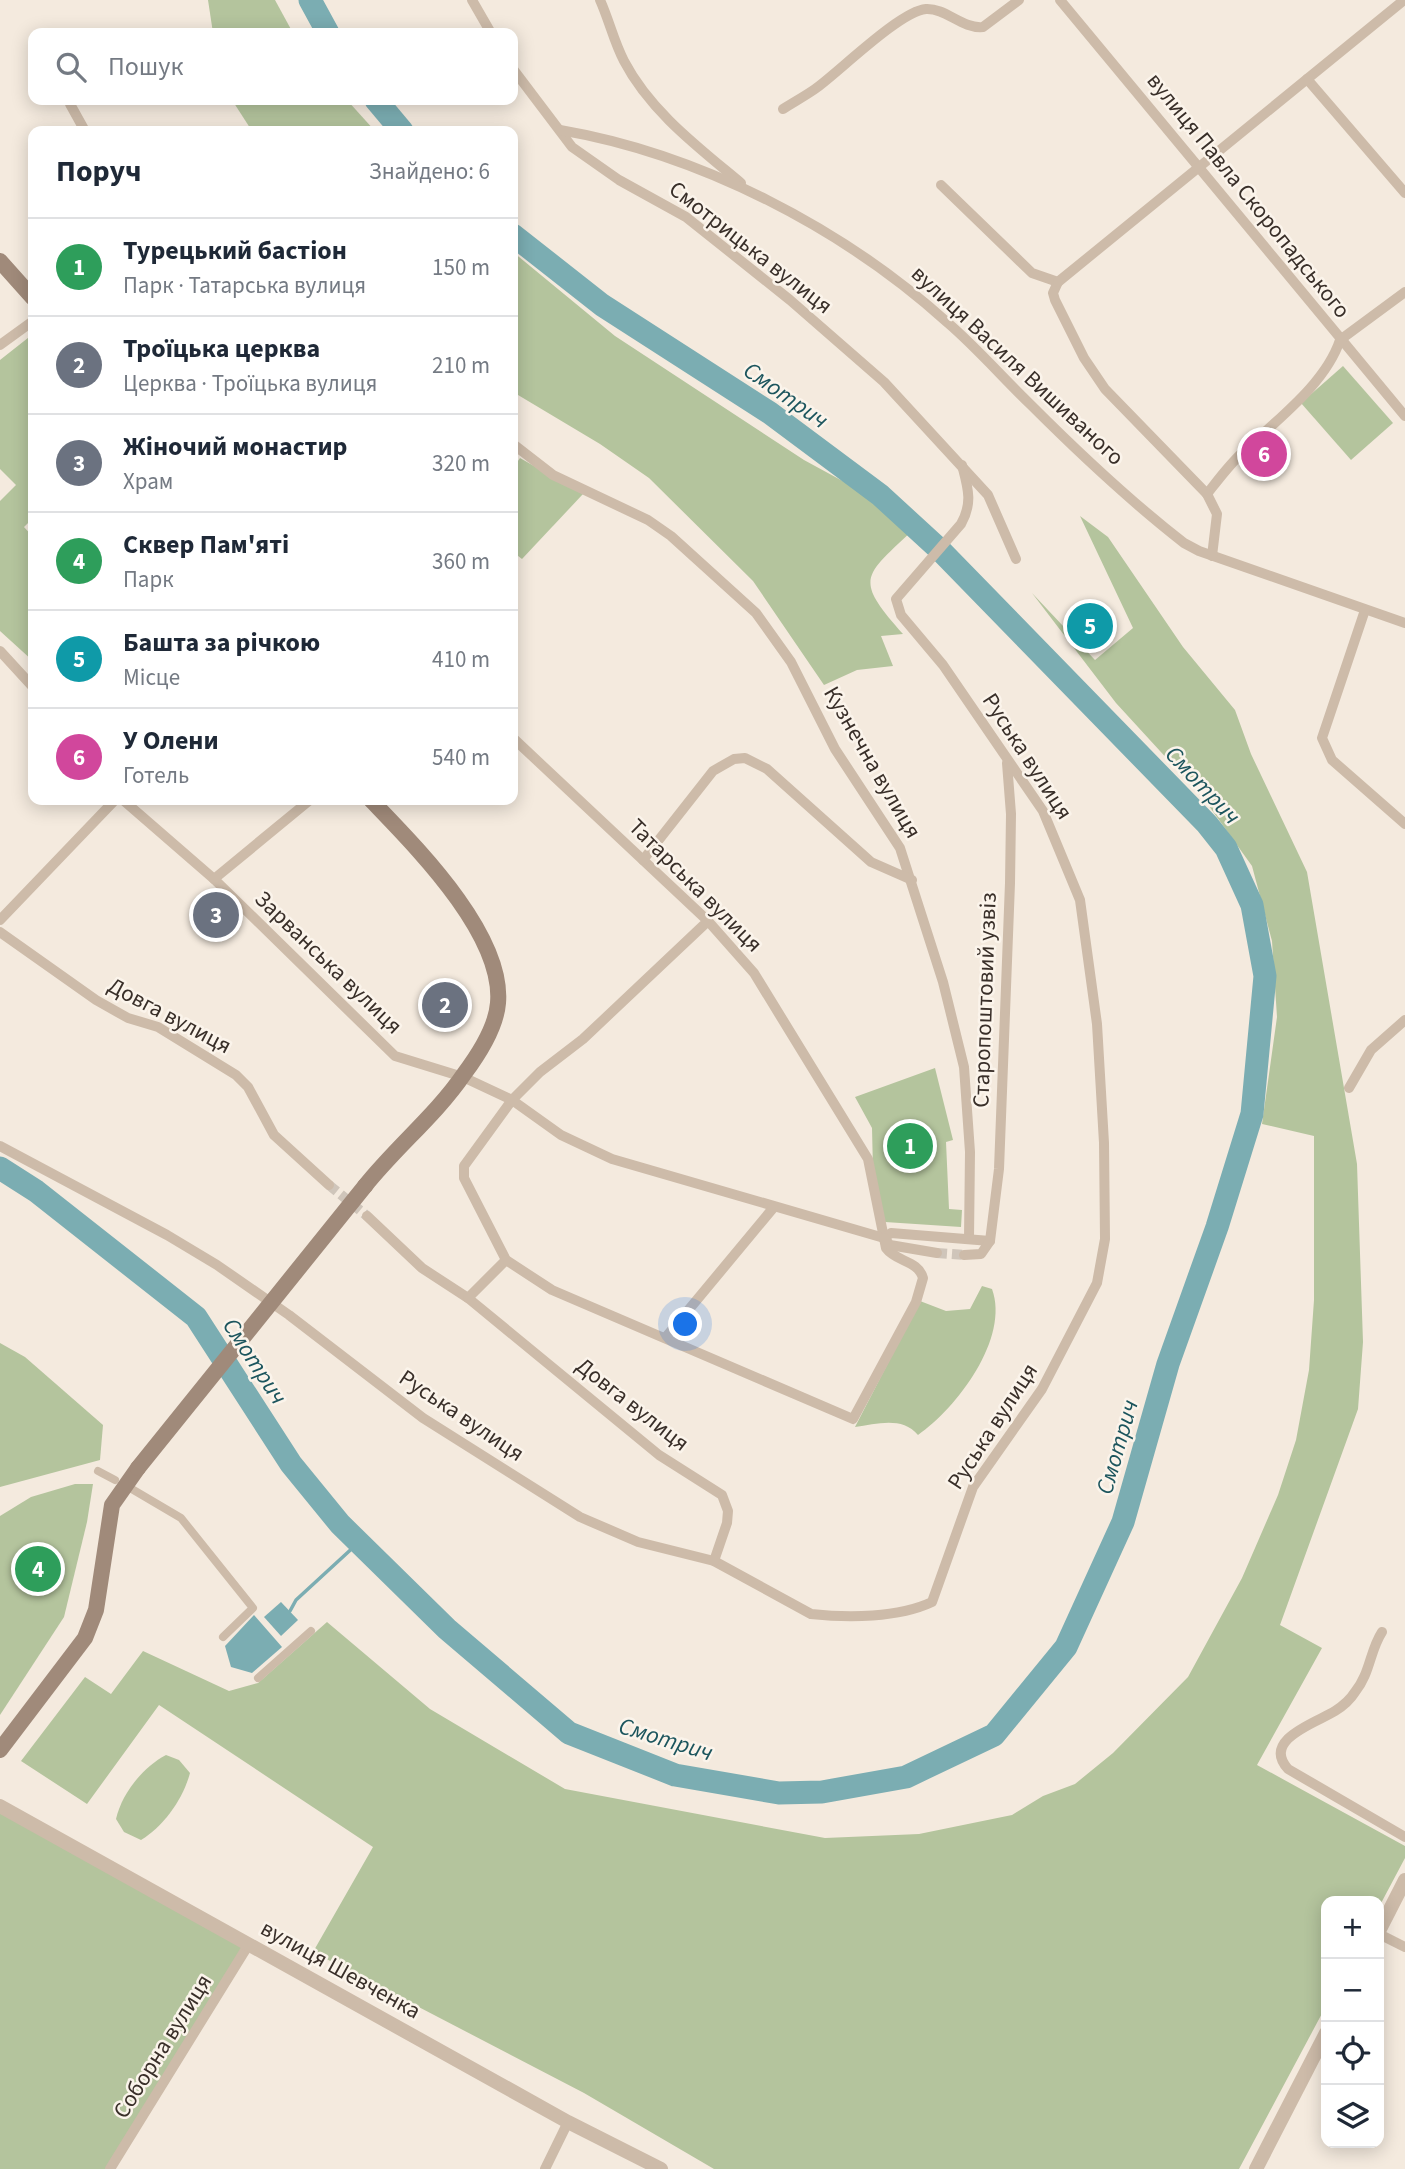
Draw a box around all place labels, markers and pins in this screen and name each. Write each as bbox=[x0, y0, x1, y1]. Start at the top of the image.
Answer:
pin: 6 bbox=[1241, 428, 1287, 480]
pin: 5 bbox=[1067, 600, 1113, 652]
pin: 3 bbox=[193, 889, 239, 941]
pin: 2 bbox=[422, 979, 468, 1031]
pin: 1 bbox=[887, 1120, 933, 1172]
pin: 4 bbox=[15, 1543, 61, 1595]

